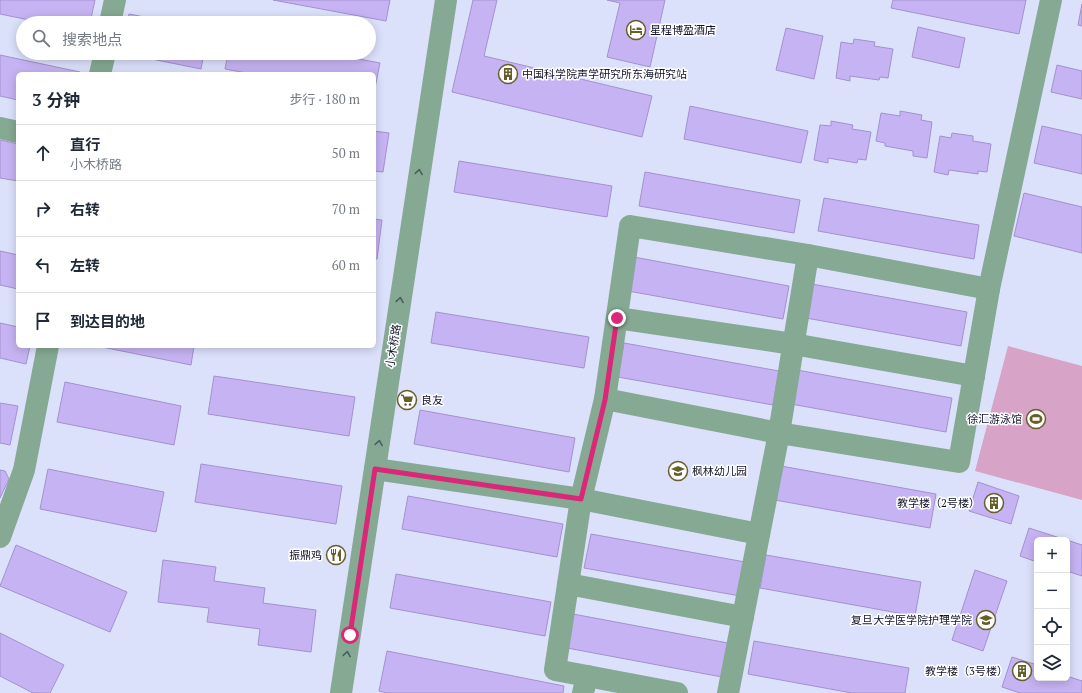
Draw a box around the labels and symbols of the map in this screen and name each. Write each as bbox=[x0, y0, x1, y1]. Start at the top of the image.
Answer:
hotel icon: 星程博盈酒店 bbox=[625, 19, 647, 41]
place label: 星程博盈酒店 bbox=[650, 23, 716, 37]
building icon: 中国科学院声学研究所东海研究站 bbox=[497, 63, 519, 85]
place label: 中国科学院声学研究所东海研究站 bbox=[522, 67, 687, 81]
one-way arrow bbox=[415, 169, 423, 175]
one-way arrow bbox=[395, 297, 404, 303]
route end bbox=[608, 309, 626, 327]
street label: 小木桥路 bbox=[383, 323, 403, 369]
supermarket icon: 良友 bbox=[396, 389, 418, 411]
place label: 良友 bbox=[421, 393, 443, 407]
sports icon: 徐汇游泳馆 bbox=[1025, 408, 1047, 430]
place label: 徐汇游泳馆 bbox=[967, 412, 1022, 426]
one-way arrow bbox=[374, 440, 383, 446]
school or university icon: 枫林幼儿园 bbox=[667, 460, 689, 482]
place label: 枫林幼儿园 bbox=[692, 464, 747, 478]
building icon: 教学楼（2号楼） bbox=[983, 492, 1005, 514]
place label: 教学楼（2号楼） bbox=[897, 496, 980, 510]
restaurant icon: 振鼎鸡 bbox=[325, 544, 347, 566]
place label: 振鼎鸡 bbox=[289, 548, 322, 562]
school or university icon: 复旦大学医学院护理学院 bbox=[975, 609, 997, 631]
place label: 复旦大学医学院护理学院 bbox=[851, 613, 972, 627]
route start bbox=[341, 626, 359, 644]
one-way arrow bbox=[342, 651, 351, 658]
building icon: 教学楼（3号楼） bbox=[1011, 660, 1033, 682]
place label: 教学楼（3号楼） bbox=[925, 664, 1008, 678]

